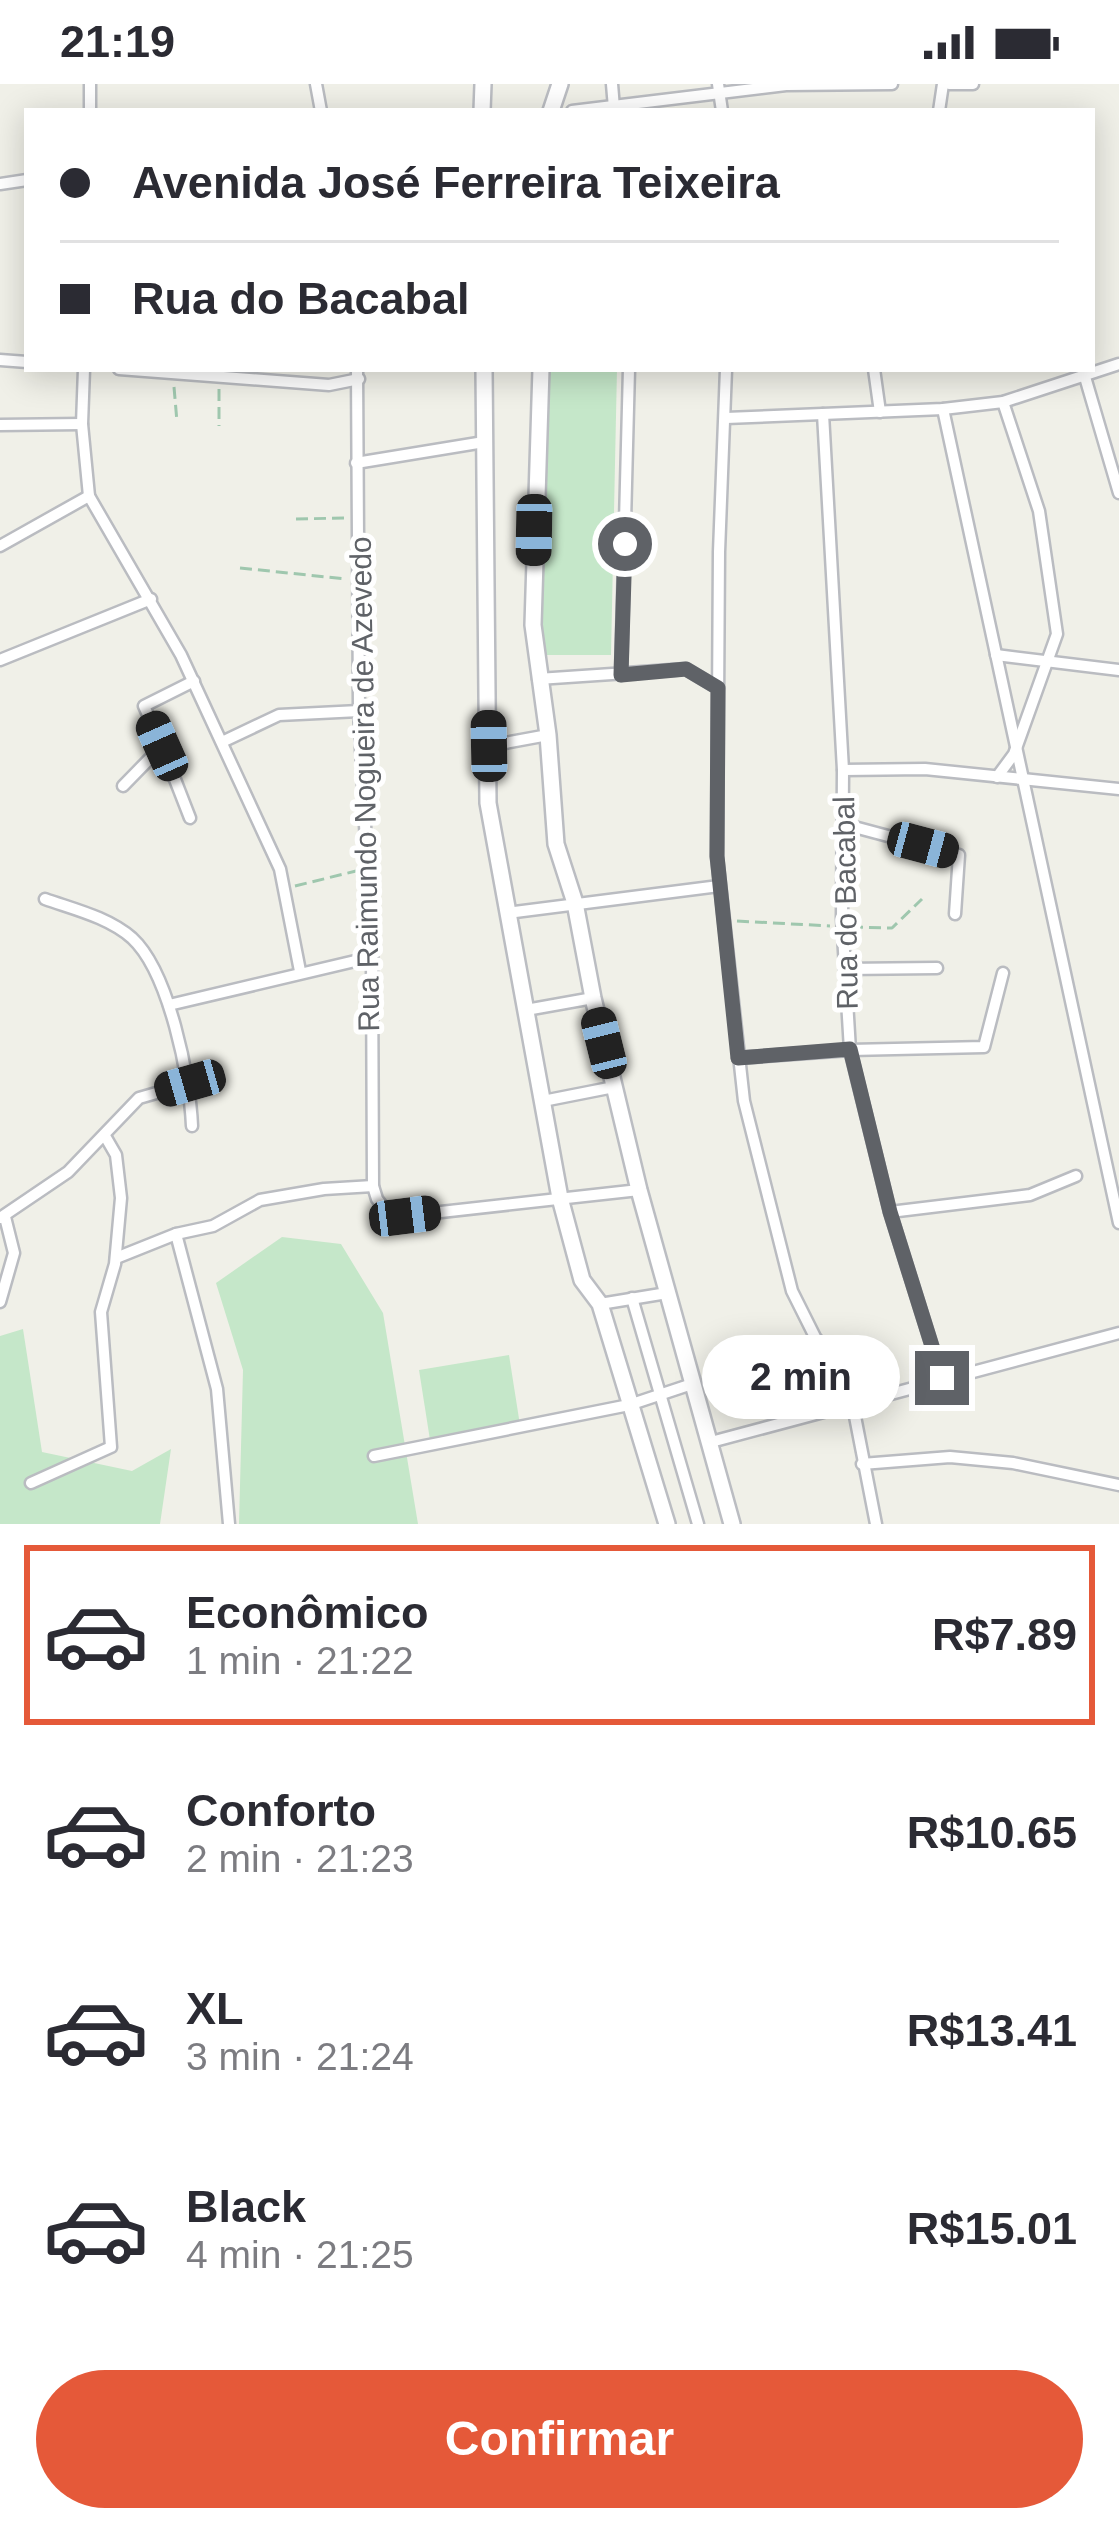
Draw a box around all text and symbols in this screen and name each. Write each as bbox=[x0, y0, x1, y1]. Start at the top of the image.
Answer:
text: 21:19 bbox=[60, 16, 175, 67]
text: Avenida José Ferreira Teixeira bbox=[132, 157, 780, 208]
text: Rua do Bacabal bbox=[132, 273, 470, 324]
car bbox=[515, 494, 553, 566]
route start bbox=[598, 517, 652, 571]
street label: Rua Raimundo Nogueira de Azevedo bbox=[344, 536, 385, 1032]
car bbox=[131, 706, 193, 786]
car bbox=[470, 710, 508, 782]
street label: Rua do Bacabal bbox=[827, 796, 864, 1010]
car bbox=[884, 818, 962, 872]
car bbox=[578, 1004, 630, 1082]
car bbox=[150, 1056, 230, 1110]
car bbox=[367, 1194, 443, 1238]
callout: 2 min bbox=[702, 1336, 900, 1420]
route end bbox=[915, 1351, 969, 1405]
text: 2 min bbox=[750, 1355, 852, 1398]
icon: car bbox=[42, 1581, 150, 1689]
text: Econômico bbox=[186, 1587, 429, 1638]
text: R$7.89 bbox=[932, 1609, 1077, 1660]
text: 1 min · 21:22 bbox=[186, 1639, 414, 1682]
icon: car bbox=[42, 1779, 150, 1887]
text: Conforto bbox=[186, 1785, 376, 1836]
text: R$10.65 bbox=[907, 1807, 1077, 1858]
text: 2 min · 21:23 bbox=[186, 1837, 414, 1880]
icon: car bbox=[42, 1977, 150, 2085]
text: XL bbox=[186, 1983, 244, 2034]
text: R$13.41 bbox=[907, 2005, 1077, 2056]
text: 3 min · 21:24 bbox=[186, 2035, 414, 2078]
icon: car bbox=[42, 2175, 150, 2283]
text: Black bbox=[186, 2181, 306, 2232]
text: R$15.01 bbox=[907, 2203, 1077, 2254]
text: 4 min · 21:25 bbox=[186, 2233, 414, 2276]
button: Confirmar bbox=[36, 2370, 1083, 2508]

